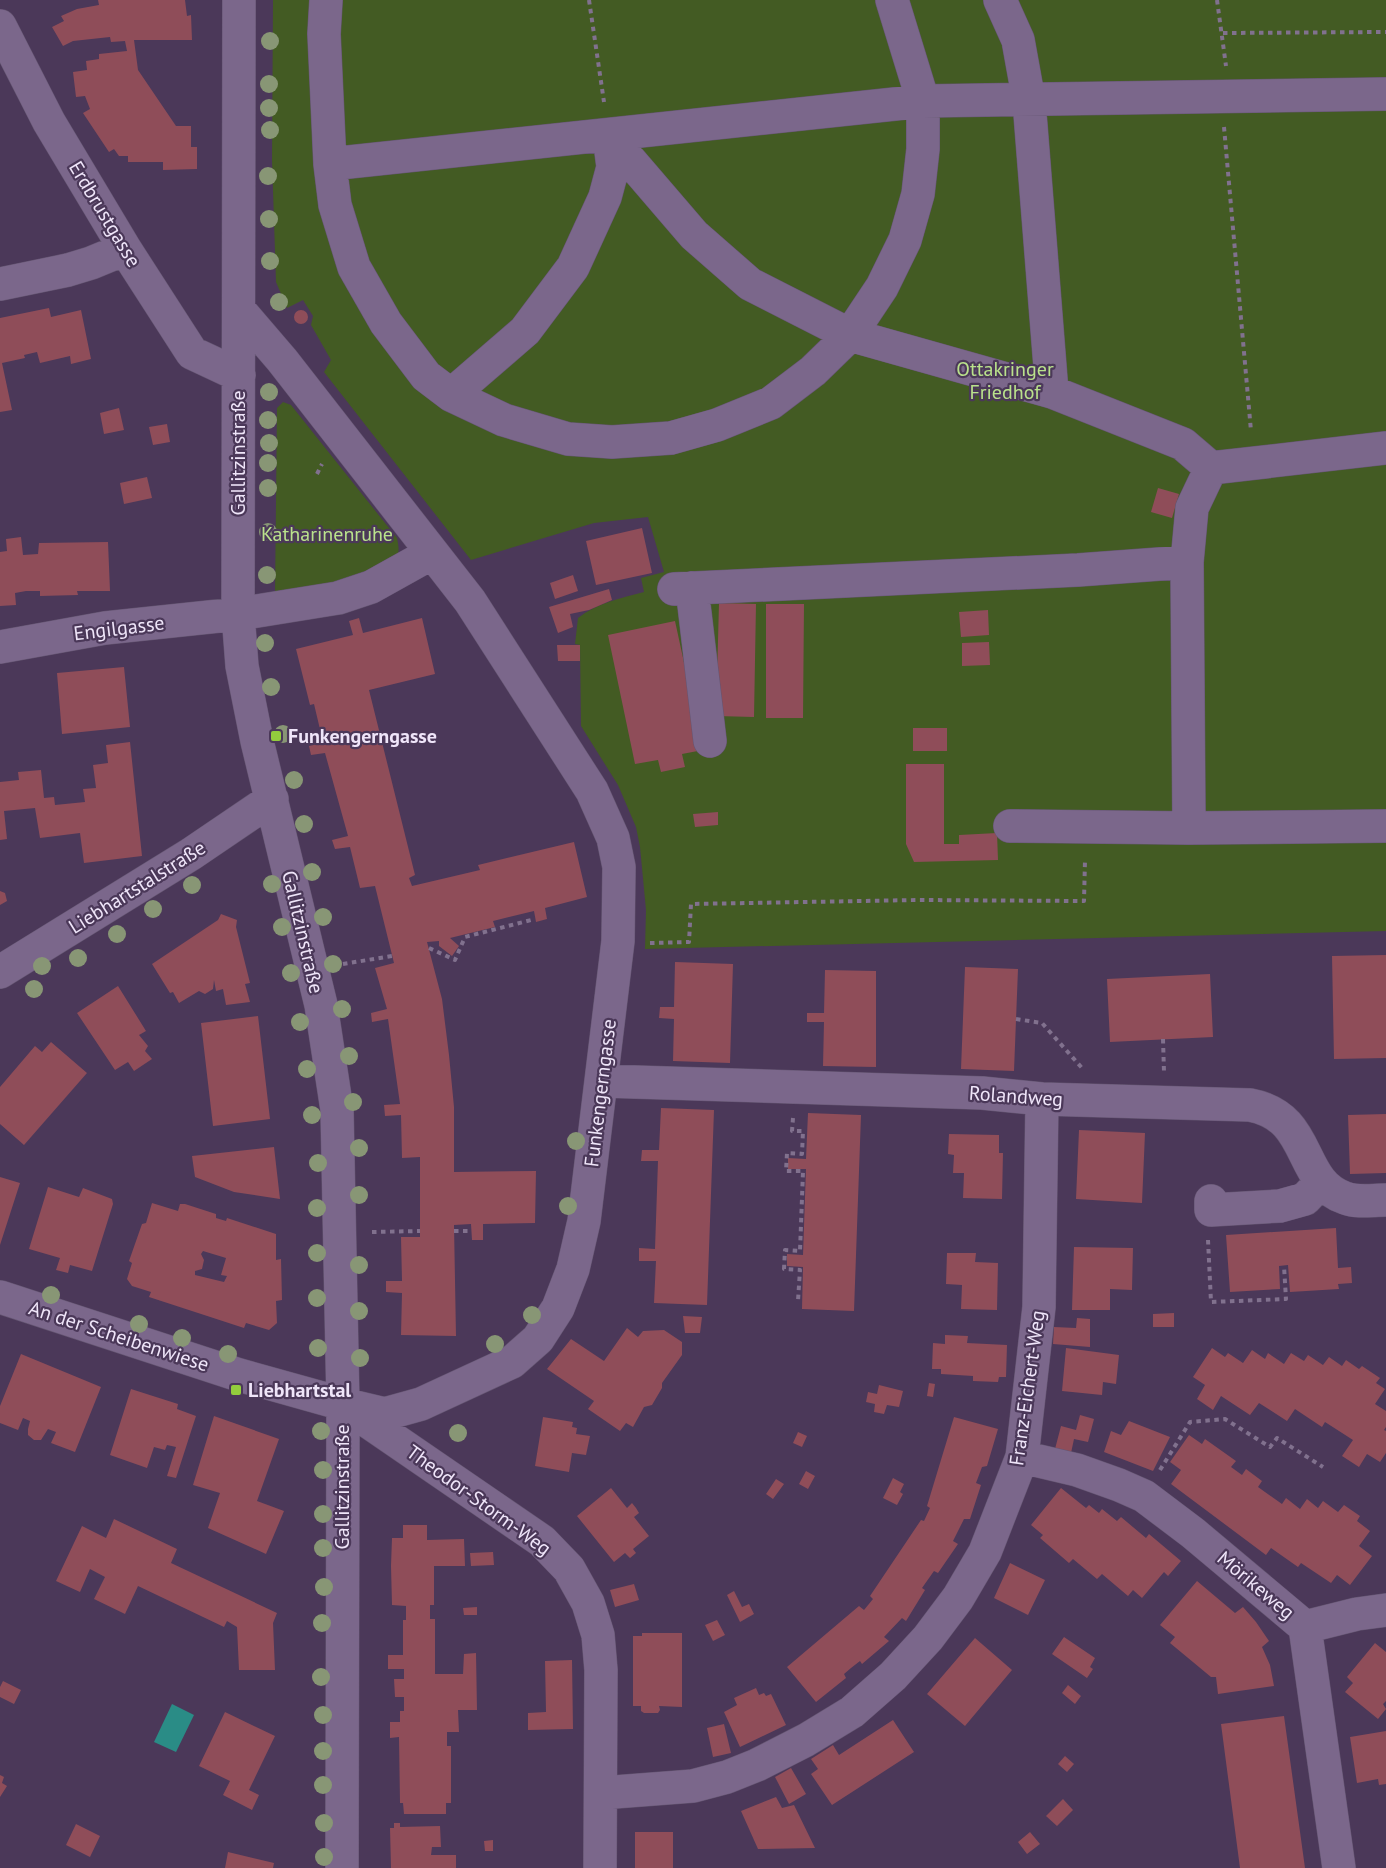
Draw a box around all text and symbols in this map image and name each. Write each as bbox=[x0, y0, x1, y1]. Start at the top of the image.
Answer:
street label: Erdbrustgasse bbox=[63, 156, 147, 272]
park label: Ottakringer Friedhof bbox=[956, 356, 1054, 405]
street label: Gallitzinstraße bbox=[225, 390, 251, 516]
park label: Katharinenruhe bbox=[261, 521, 393, 547]
street label: Engilgasse bbox=[72, 610, 166, 646]
place label: Funkengerngasse bbox=[288, 723, 437, 749]
marker: Funkengerngasse bbox=[269, 729, 283, 743]
street label: Liebhartstalstraße bbox=[64, 834, 210, 940]
street label: Gallitzinstraße bbox=[276, 868, 330, 996]
street label: Funkengerngasse bbox=[578, 1018, 622, 1168]
street label: Rolandweg bbox=[968, 1080, 1064, 1112]
street label: An der Scheibenwiese bbox=[26, 1295, 212, 1377]
street label: Franz-Eichert-Weg bbox=[1003, 1309, 1051, 1467]
place label: Liebhartstal bbox=[248, 1377, 351, 1403]
marker: Liebhartstal bbox=[229, 1383, 243, 1397]
street label: Gallitzinstraße bbox=[329, 1424, 355, 1550]
street label: Theodor-Storm-Weg bbox=[401, 1439, 557, 1561]
street label: Mörikeweg bbox=[1212, 1545, 1300, 1625]

